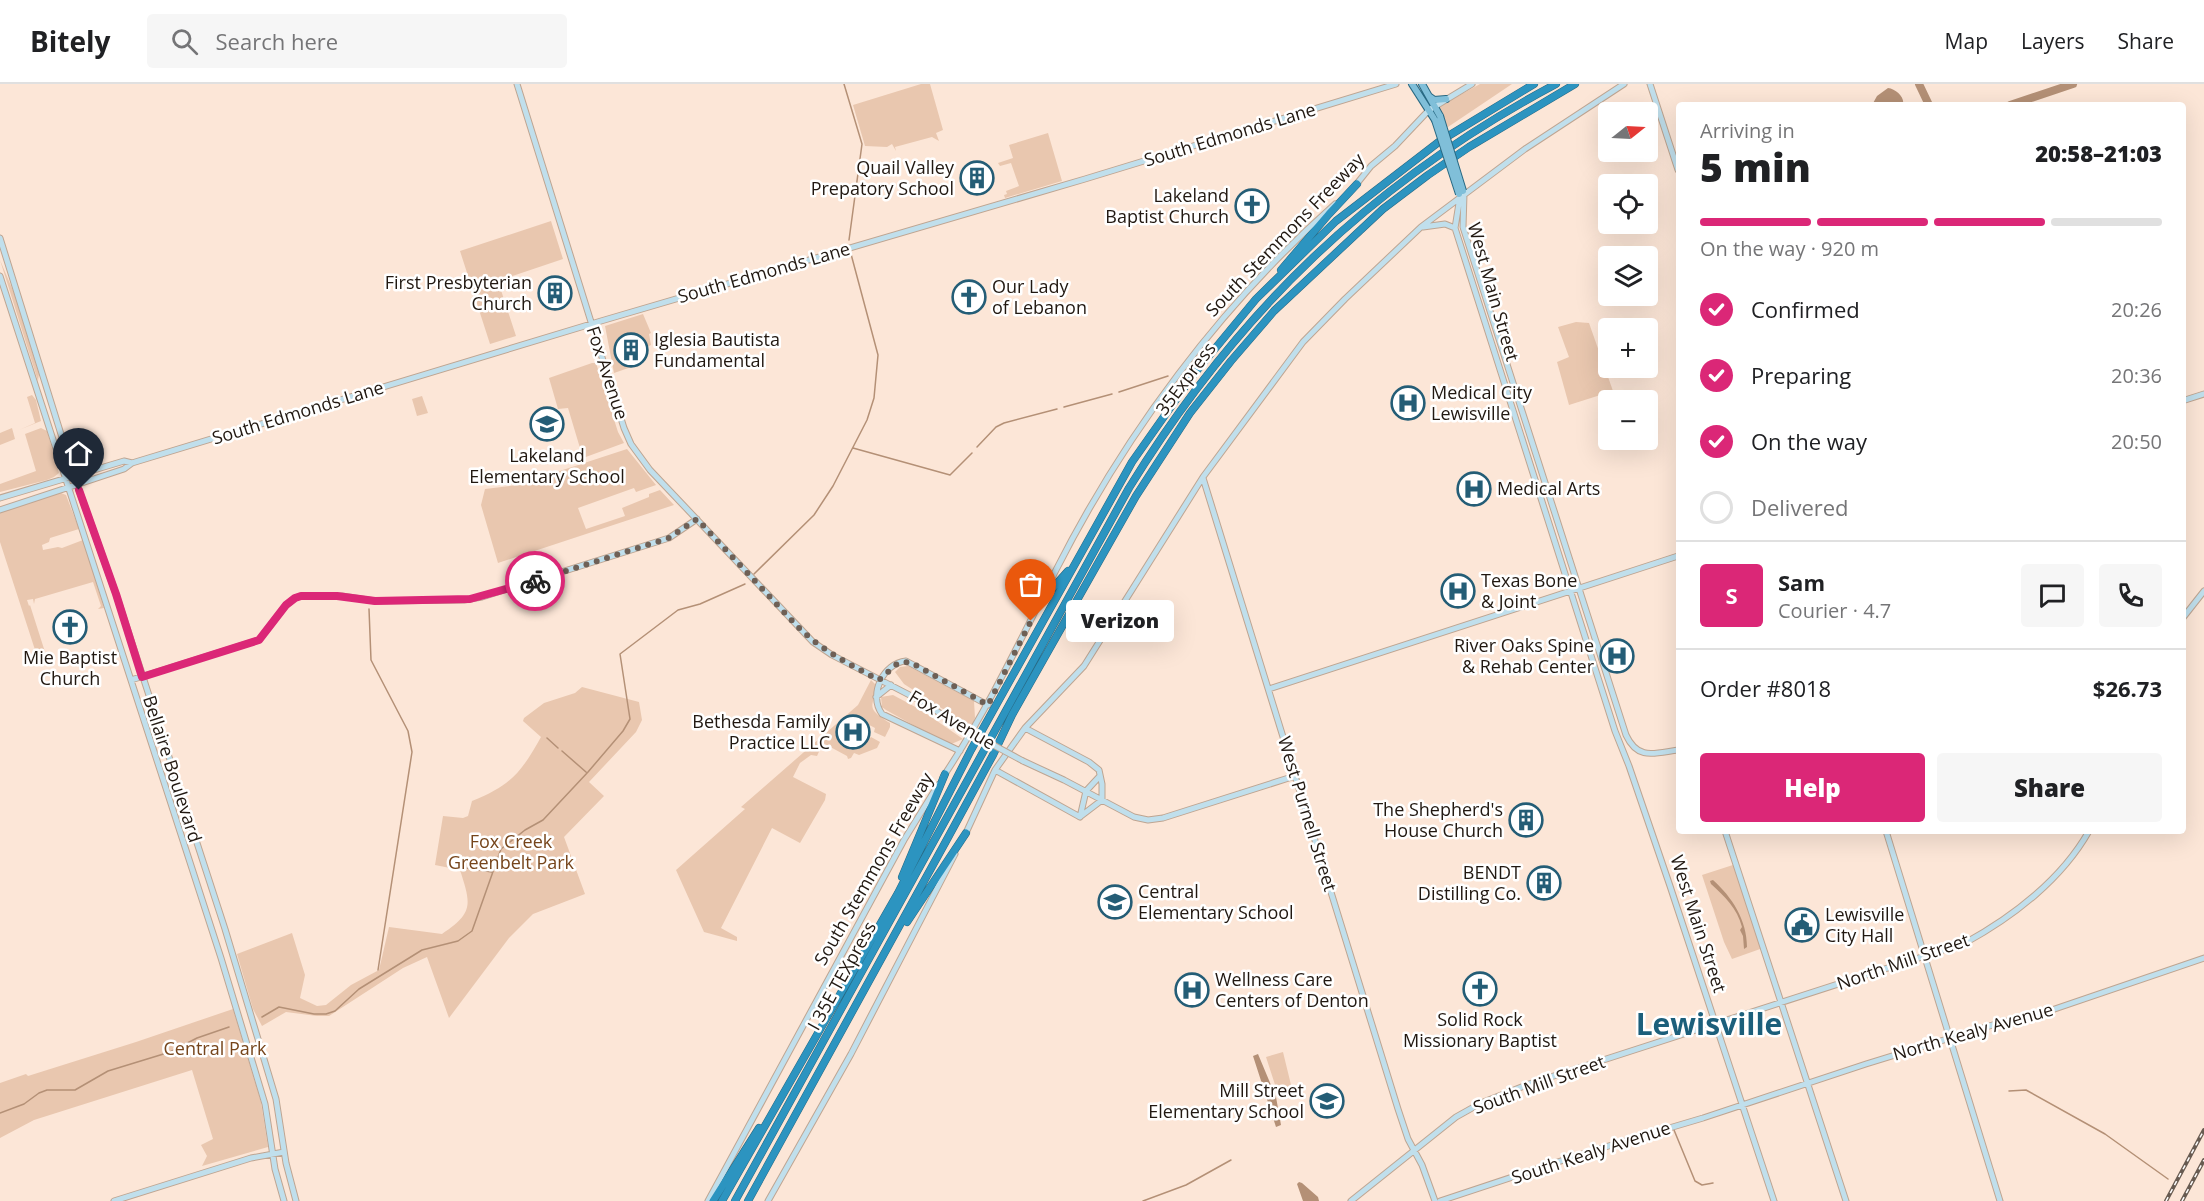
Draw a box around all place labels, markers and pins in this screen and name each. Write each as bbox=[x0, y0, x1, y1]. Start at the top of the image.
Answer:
place label: Quail Valley Prepatory School bbox=[811, 155, 955, 200]
building icon: Quail Valley Prepatory School bbox=[959, 160, 995, 196]
place label: Lakeland Baptist Church bbox=[1105, 183, 1229, 228]
church icon: Lakeland Baptist Church bbox=[1234, 188, 1270, 224]
place label: First Presbyterian Church bbox=[385, 270, 532, 315]
place label: Our Lady of Lebanon bbox=[992, 274, 1087, 319]
building icon: First Presbyterian Church bbox=[537, 275, 573, 311]
church icon: Our Lady of Lebanon bbox=[951, 279, 987, 315]
place label: Iglesia Bautista Fundamental bbox=[654, 327, 780, 372]
building icon: Iglesia Bautista Fundamental bbox=[613, 332, 649, 368]
place label: Medical City Lewisville bbox=[1431, 380, 1533, 425]
hospital icon: Medical City Lewisville bbox=[1390, 385, 1426, 421]
school or university icon: Lakeland Elementary School bbox=[529, 406, 565, 442]
pin bbox=[53, 428, 104, 490]
place label: Lakeland Elementary School bbox=[469, 443, 625, 488]
hospital icon: Medical Arts bbox=[1456, 471, 1492, 507]
place label: Medical Arts bbox=[1497, 476, 1600, 500]
pin bbox=[1005, 559, 1056, 621]
place label: Texas Bone & Joint bbox=[1481, 568, 1577, 613]
hospital icon: Texas Bone & Joint bbox=[1440, 573, 1476, 609]
callout: Verizon bbox=[1067, 600, 1175, 642]
church icon: Mie Baptist Church bbox=[52, 609, 88, 645]
place label: River Oaks Spine & Rehab Center bbox=[1454, 633, 1595, 678]
hospital icon: River Oaks Spine & Rehab Center bbox=[1599, 638, 1635, 674]
place label: Mie Baptist Church bbox=[23, 645, 117, 690]
place label: Bethesda Family Practice LLC bbox=[692, 709, 831, 754]
hospital icon: Bethesda Family Practice LLC bbox=[835, 714, 871, 750]
place label: The Shepherd's House Church bbox=[1373, 797, 1503, 842]
building icon: The Shepherd's House Church bbox=[1508, 802, 1544, 838]
place label: BENDT Distilling Co. bbox=[1418, 860, 1521, 905]
building icon: BENDT Distilling Co. bbox=[1526, 865, 1562, 901]
place label: Central Elementary School bbox=[1138, 879, 1294, 924]
school or university icon: Central Elementary School bbox=[1097, 884, 1133, 920]
place label: Lewisville City Hall bbox=[1825, 902, 1904, 947]
public building icon: Lewisville City Hall bbox=[1784, 907, 1820, 943]
place label: Wellness Care Centers of Denton bbox=[1215, 967, 1369, 1012]
church icon: Solid Rock Missionary Baptist bbox=[1462, 971, 1498, 1007]
hospital icon: Wellness Care Centers of Denton bbox=[1174, 972, 1210, 1008]
place label: Solid Rock Missionary Baptist bbox=[1403, 1007, 1557, 1052]
place label: Mill Street Elementary School bbox=[1148, 1078, 1304, 1123]
school or university icon: Mill Street Elementary School bbox=[1309, 1083, 1345, 1119]

